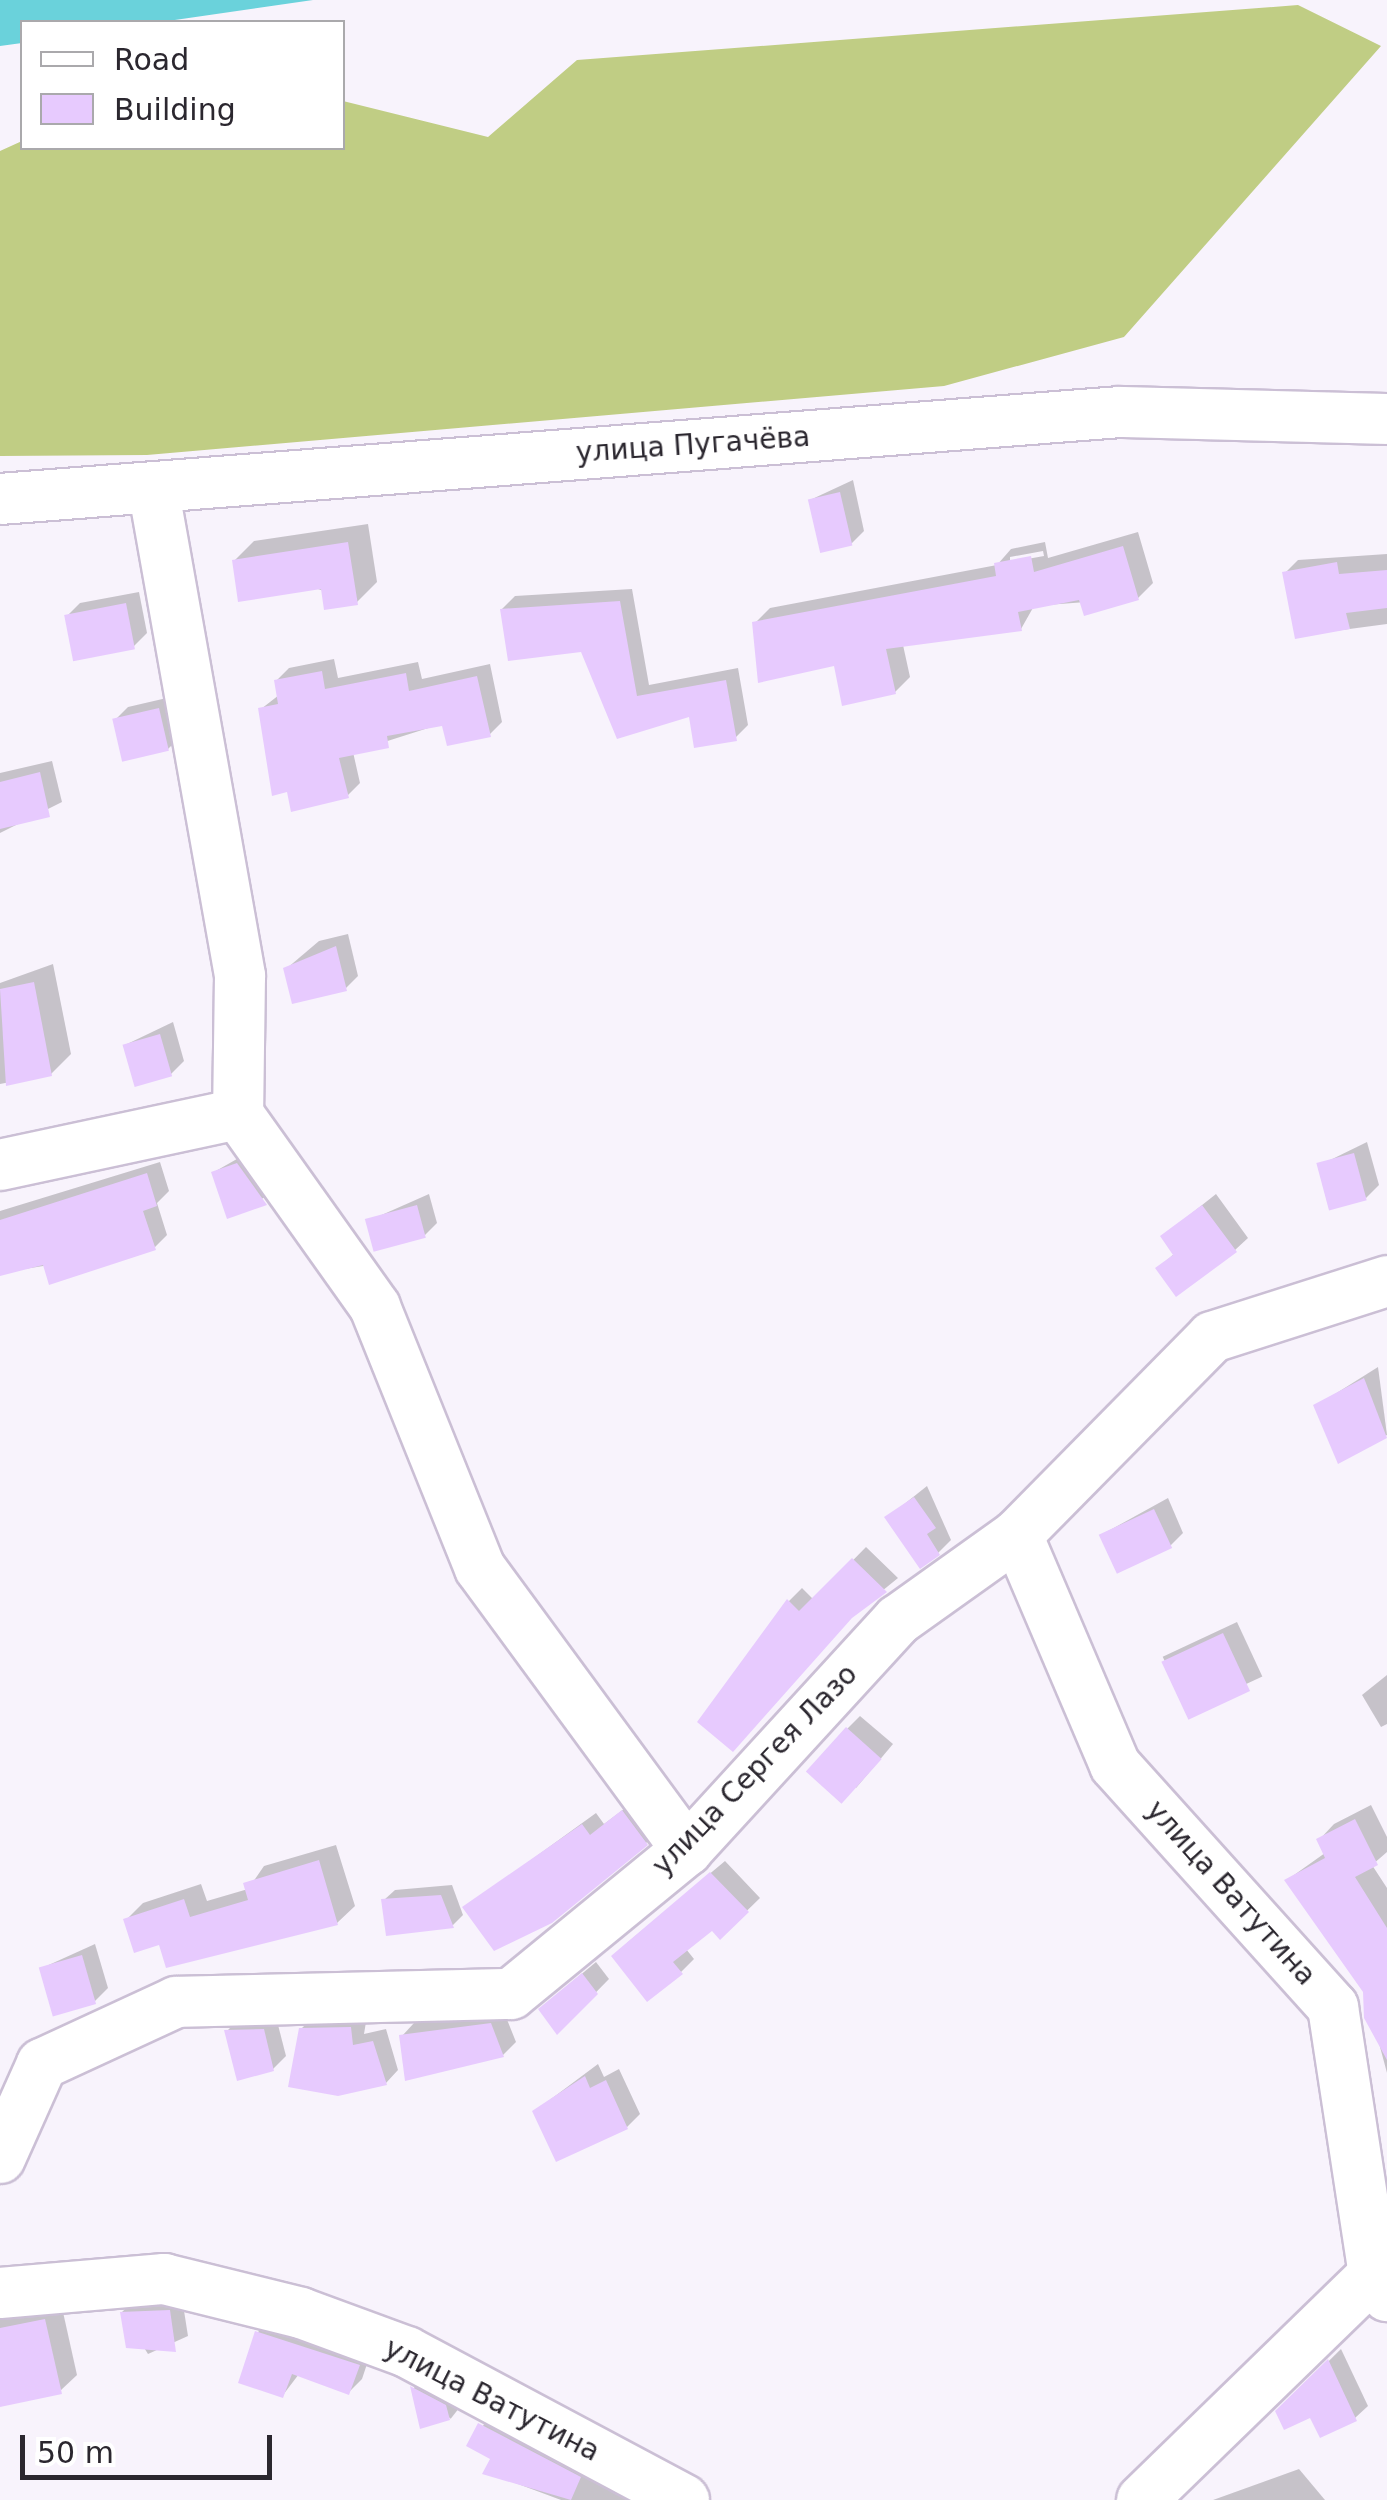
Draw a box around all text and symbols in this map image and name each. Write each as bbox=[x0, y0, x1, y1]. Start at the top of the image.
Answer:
legend bbox=[20, 20, 345, 150]
text: Road bbox=[114, 42, 189, 77]
text: Building bbox=[114, 92, 236, 127]
street label: улица Пугачёва bbox=[575, 420, 811, 470]
street label: улица Сергея Лазо bbox=[646, 1658, 864, 1882]
street label: улица Ватутина bbox=[1139, 1794, 1323, 1992]
street label: улица Ватутина bbox=[379, 2331, 605, 2469]
scale bar bbox=[25, 2415, 278, 2477]
text: 50 m bbox=[37, 2435, 114, 2470]

